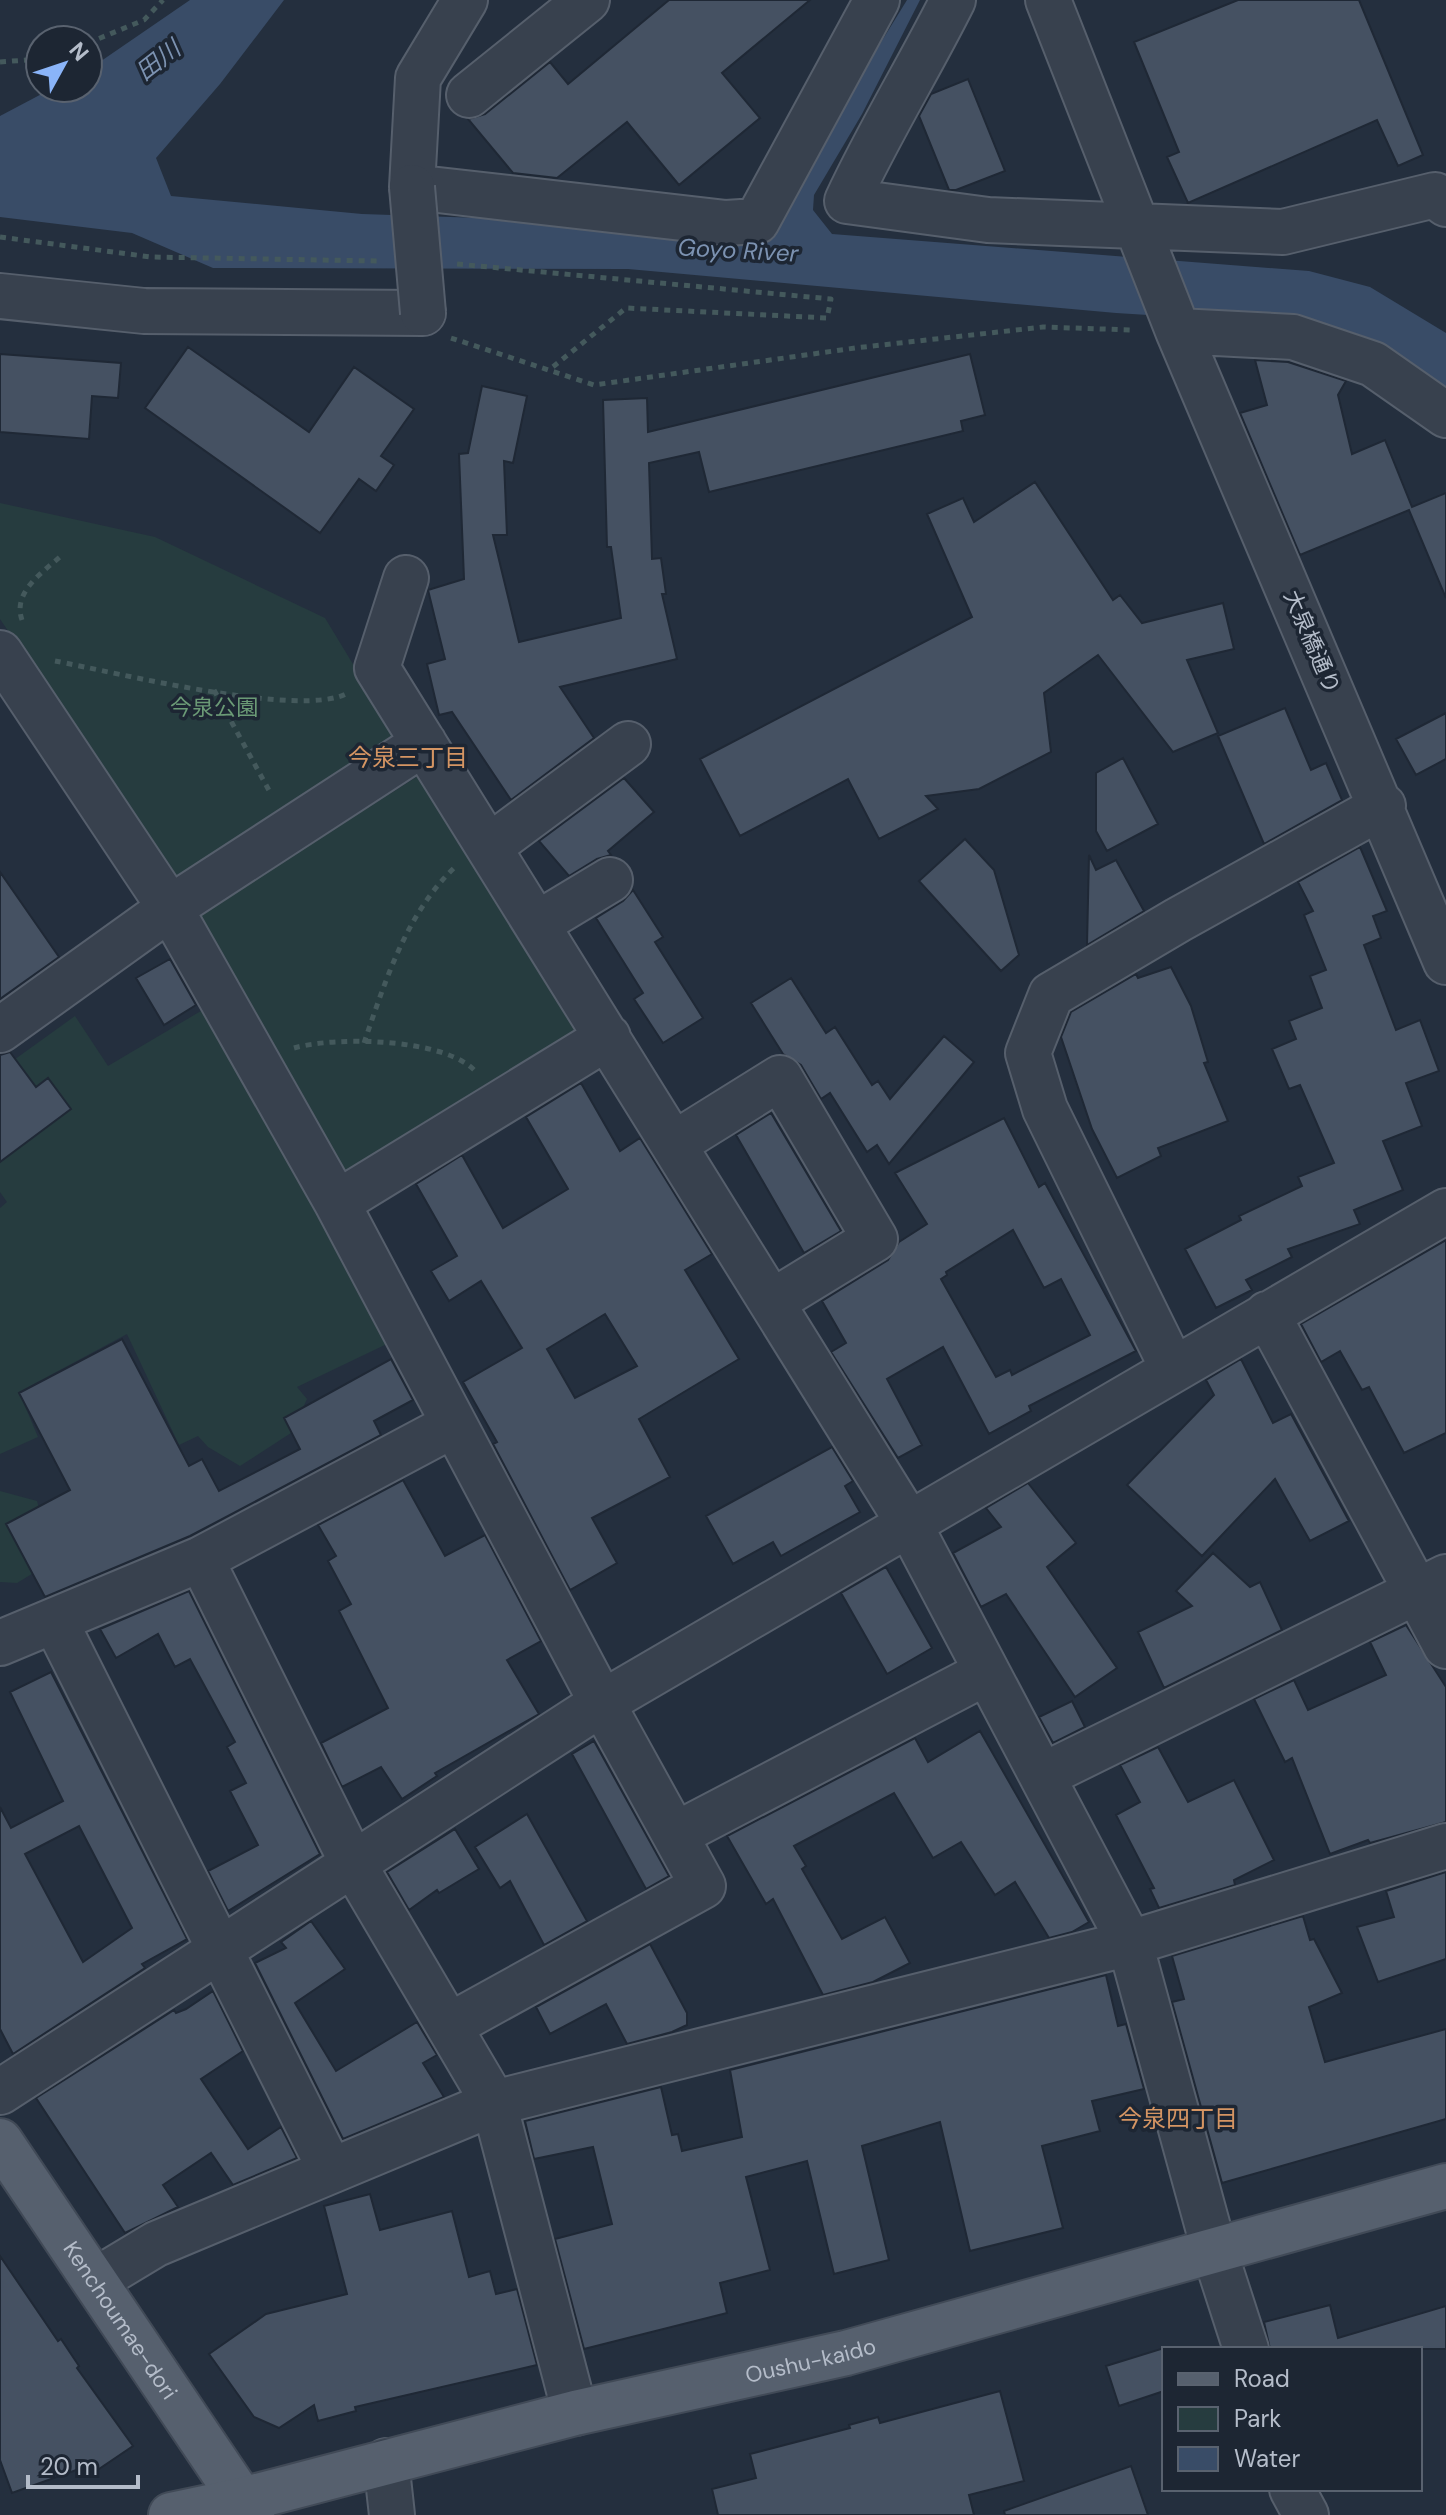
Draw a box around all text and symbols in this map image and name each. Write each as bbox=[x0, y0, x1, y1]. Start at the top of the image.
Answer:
north arrow bbox=[24, 24, 104, 104]
water label: 田川 bbox=[130, 31, 189, 87]
text: N bbox=[63, 36, 95, 67]
water label: Goyo River bbox=[677, 231, 800, 269]
street label: 大泉橋通り bbox=[1277, 586, 1347, 698]
park label: 今泉公園 bbox=[170, 693, 258, 722]
district label: 今泉三丁目 bbox=[348, 742, 468, 773]
district label: 今泉四丁目 bbox=[1118, 2103, 1238, 2134]
street label: Kenchoumae-dori bbox=[57, 2236, 184, 2405]
street label: Oushu-kaido bbox=[743, 2331, 879, 2389]
legend bbox=[1162, 2347, 1422, 2491]
text: Road bbox=[1234, 2363, 1290, 2394]
text: Park bbox=[1234, 2403, 1281, 2434]
scale bar bbox=[28, 2439, 138, 2489]
text: Water bbox=[1234, 2443, 1300, 2474]
text: 20 m bbox=[40, 2451, 98, 2482]

